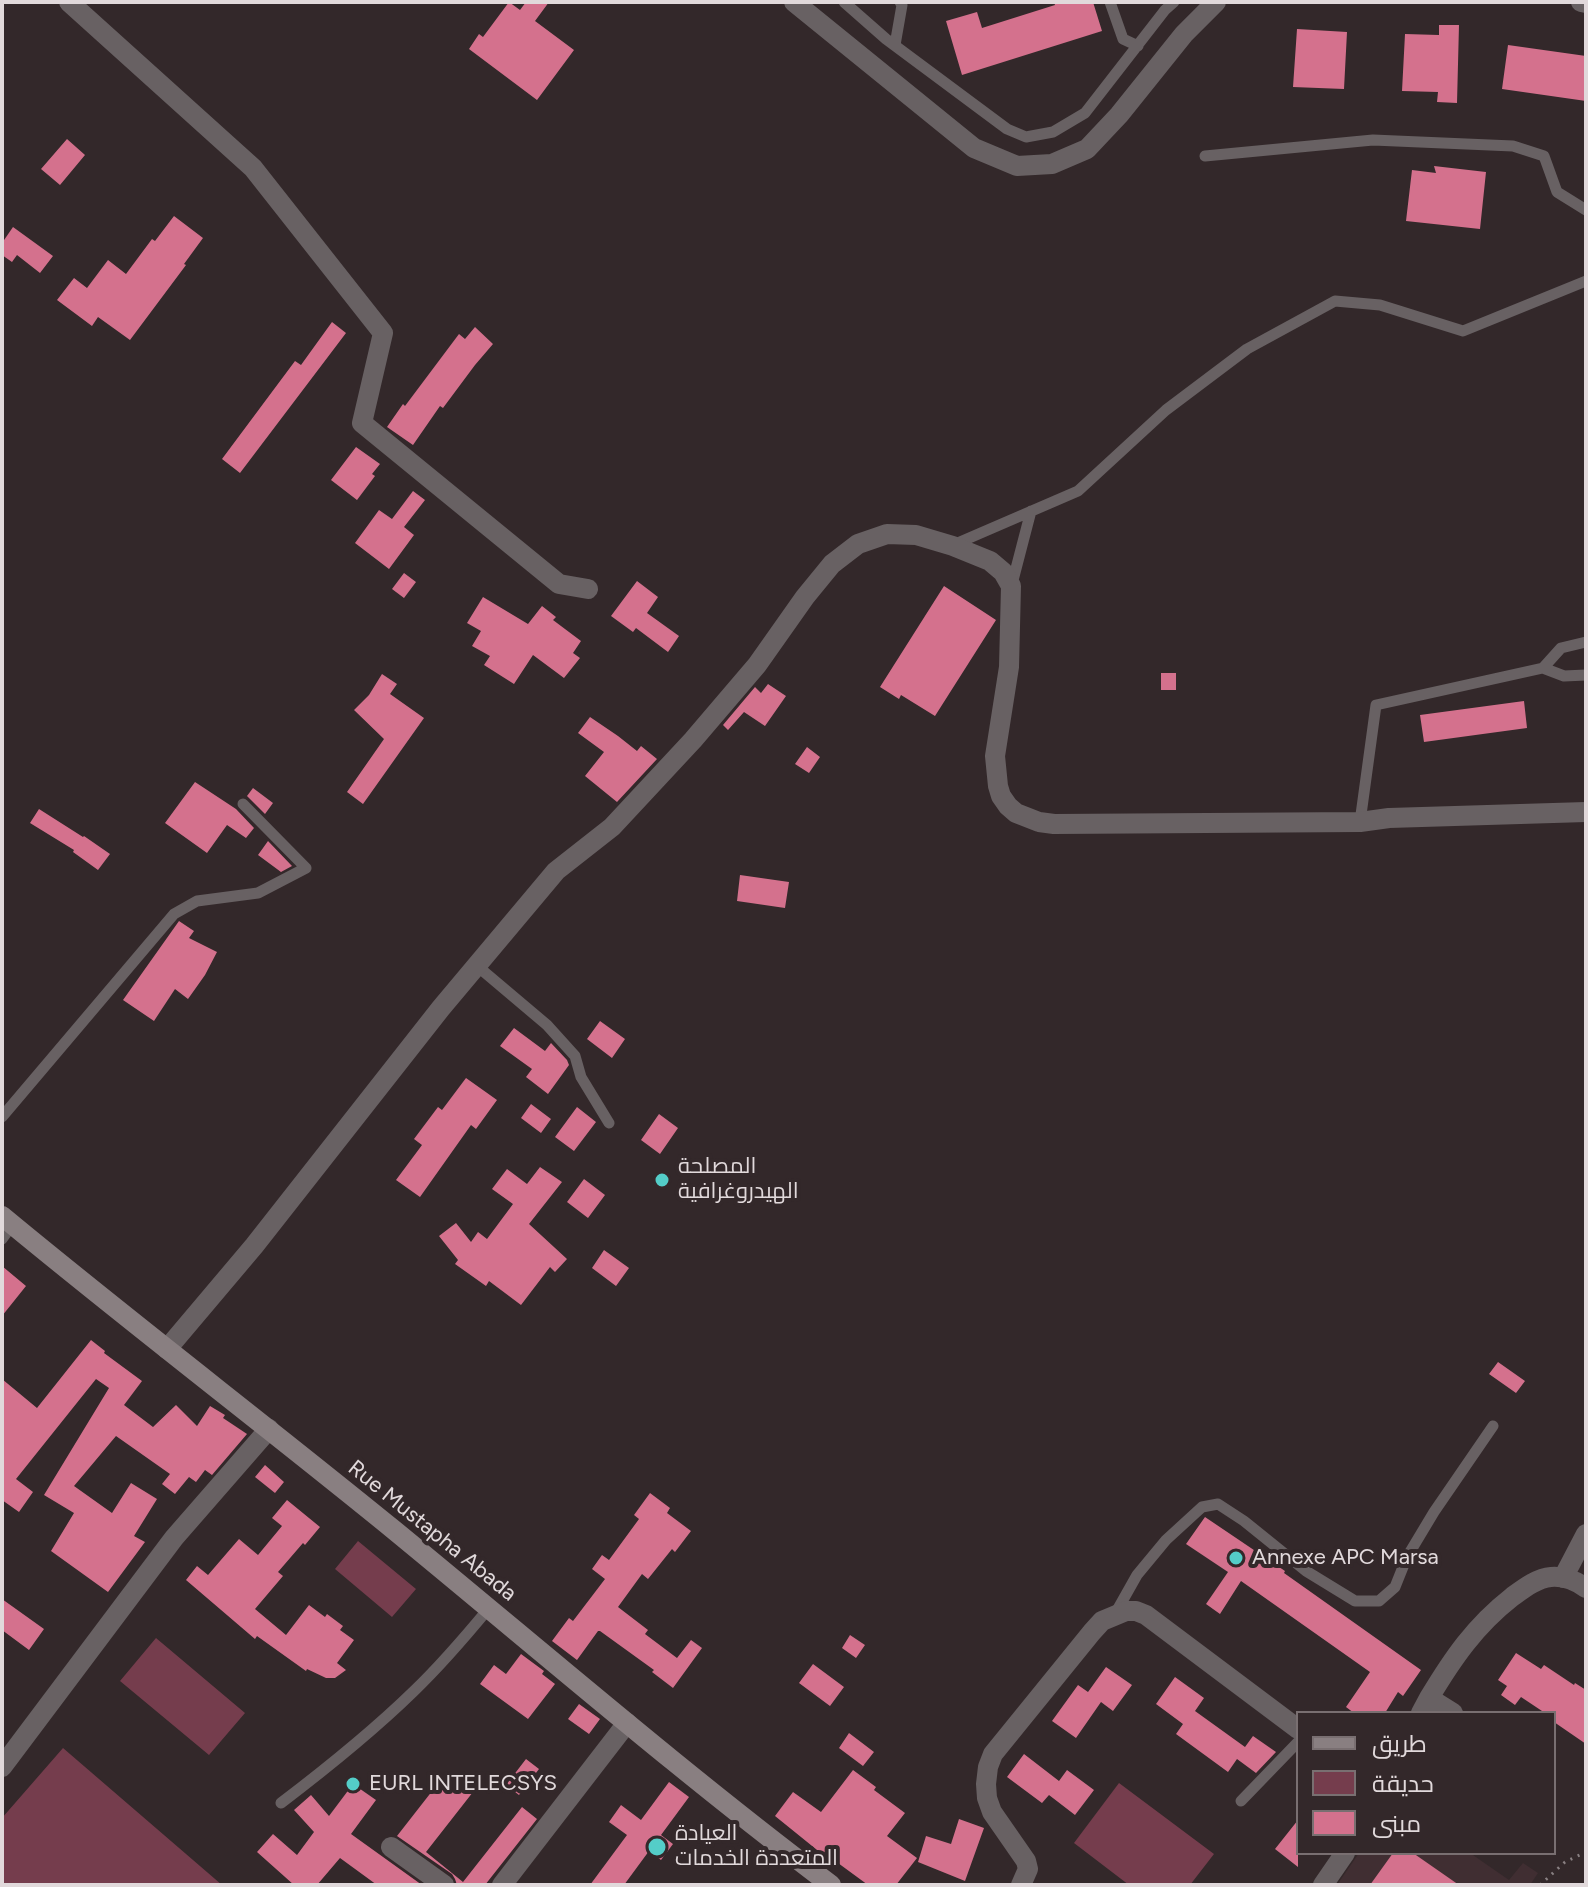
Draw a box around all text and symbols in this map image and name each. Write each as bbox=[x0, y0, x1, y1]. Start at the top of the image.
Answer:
place label: المصلحة الهيدروغرافية bbox=[678, 1154, 799, 1206]
marker: المصلحة الهيدروغرافية bbox=[653, 1171, 671, 1189]
street label: Rue Mustapha Abada bbox=[342, 1455, 522, 1607]
place label: Annexe APC Marsa bbox=[1252, 1545, 1439, 1571]
marker: Annexe APC Marsa bbox=[1227, 1549, 1245, 1567]
legend bbox=[1296, 1711, 1556, 1855]
text: طريق bbox=[1372, 1729, 1427, 1758]
text: حديقة bbox=[1372, 1769, 1434, 1798]
place label: EURL INTELECSYS bbox=[369, 1771, 557, 1797]
marker: EURL INTELECSYS bbox=[344, 1775, 362, 1793]
text: مبنى bbox=[1372, 1809, 1421, 1838]
place label: العيادة المتعددة الخدمات bbox=[675, 1821, 838, 1872]
marker: العيادة المتعددة الخدمات bbox=[646, 1836, 668, 1858]

